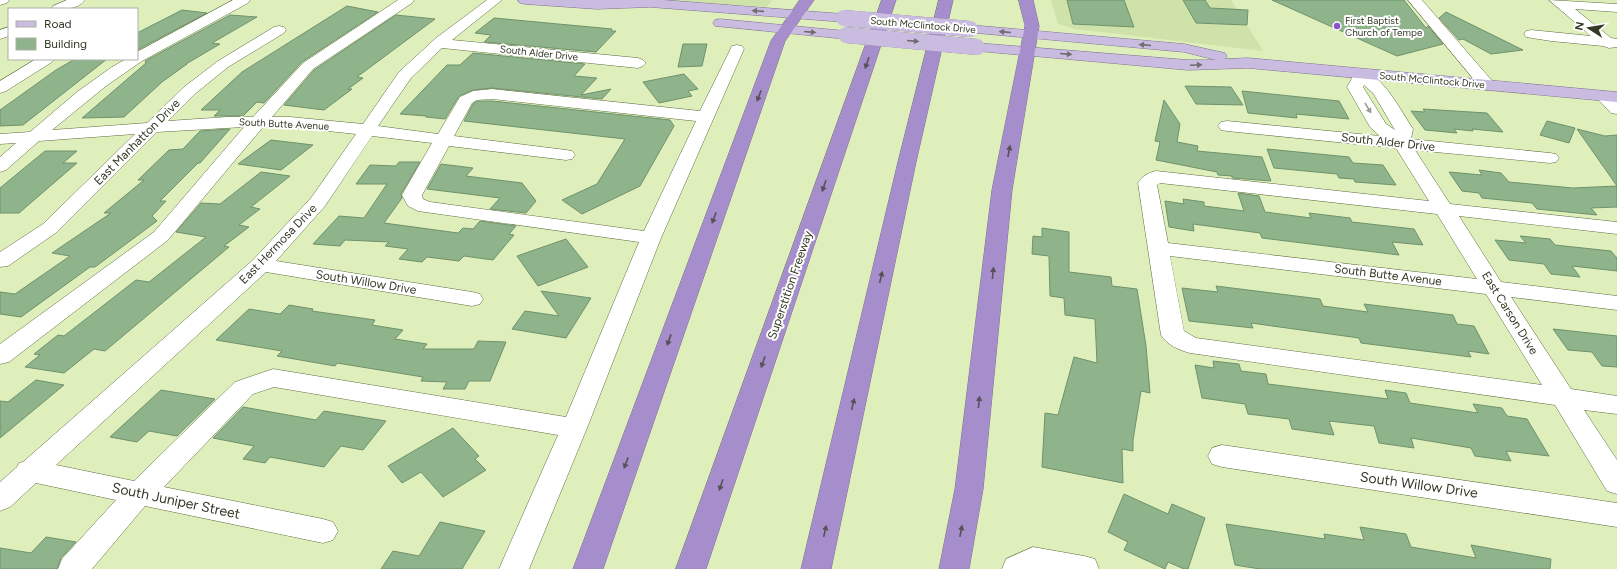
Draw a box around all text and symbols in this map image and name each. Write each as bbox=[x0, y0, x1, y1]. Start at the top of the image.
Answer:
legend bbox=[8, 8, 138, 60]
one-way arrow bbox=[752, 8, 764, 15]
north arrow bbox=[1569, 8, 1609, 48]
street label: South McClintock Drive bbox=[870, 14, 977, 36]
place label: First Baptist Church of Tempe bbox=[1345, 14, 1423, 39]
text: Road bbox=[44, 17, 72, 31]
marker: First Baptist Church of Tempe bbox=[1332, 21, 1342, 31]
text: N bbox=[1572, 21, 1587, 32]
one-way arrow bbox=[804, 28, 816, 35]
one-way arrow bbox=[999, 29, 1011, 35]
text: Building bbox=[44, 37, 87, 51]
one-way arrow bbox=[907, 37, 919, 44]
one-way arrow bbox=[1139, 41, 1151, 48]
street label: South Alder Drive bbox=[499, 42, 579, 64]
one-way arrow bbox=[1060, 51, 1072, 57]
one-way arrow bbox=[864, 58, 870, 70]
one-way arrow bbox=[1190, 62, 1203, 68]
street label: South McClintock Drive bbox=[1379, 69, 1486, 91]
one-way arrow bbox=[755, 91, 761, 103]
street label: East Manhatton Drive bbox=[91, 96, 183, 188]
one-way arrow bbox=[1364, 102, 1371, 114]
street label: South Butte Avenue bbox=[239, 115, 330, 133]
street label: South Alder Drive bbox=[1340, 130, 1436, 154]
one-way arrow bbox=[1006, 145, 1012, 157]
one-way arrow bbox=[821, 181, 827, 193]
street label: East Hermosa Drive bbox=[236, 201, 320, 287]
one-way arrow bbox=[710, 213, 716, 225]
street label: Superstition Freeway bbox=[765, 228, 815, 341]
street label: South Butte Avenue bbox=[1333, 261, 1443, 289]
street label: South Willow Drive bbox=[315, 267, 418, 297]
one-way arrow bbox=[989, 267, 996, 279]
street label: East Carson Drive bbox=[1479, 269, 1541, 357]
one-way arrow bbox=[879, 271, 885, 283]
one-way arrow bbox=[666, 335, 672, 347]
one-way arrow bbox=[760, 356, 766, 368]
one-way arrow bbox=[975, 396, 982, 408]
one-way arrow bbox=[851, 398, 857, 410]
one-way arrow bbox=[622, 457, 628, 469]
street label: South Willow Drive bbox=[1359, 468, 1479, 502]
street label: South Juniper Street bbox=[110, 479, 242, 523]
one-way arrow bbox=[718, 479, 724, 491]
one-way arrow bbox=[822, 525, 828, 537]
one-way arrow bbox=[958, 525, 964, 537]

